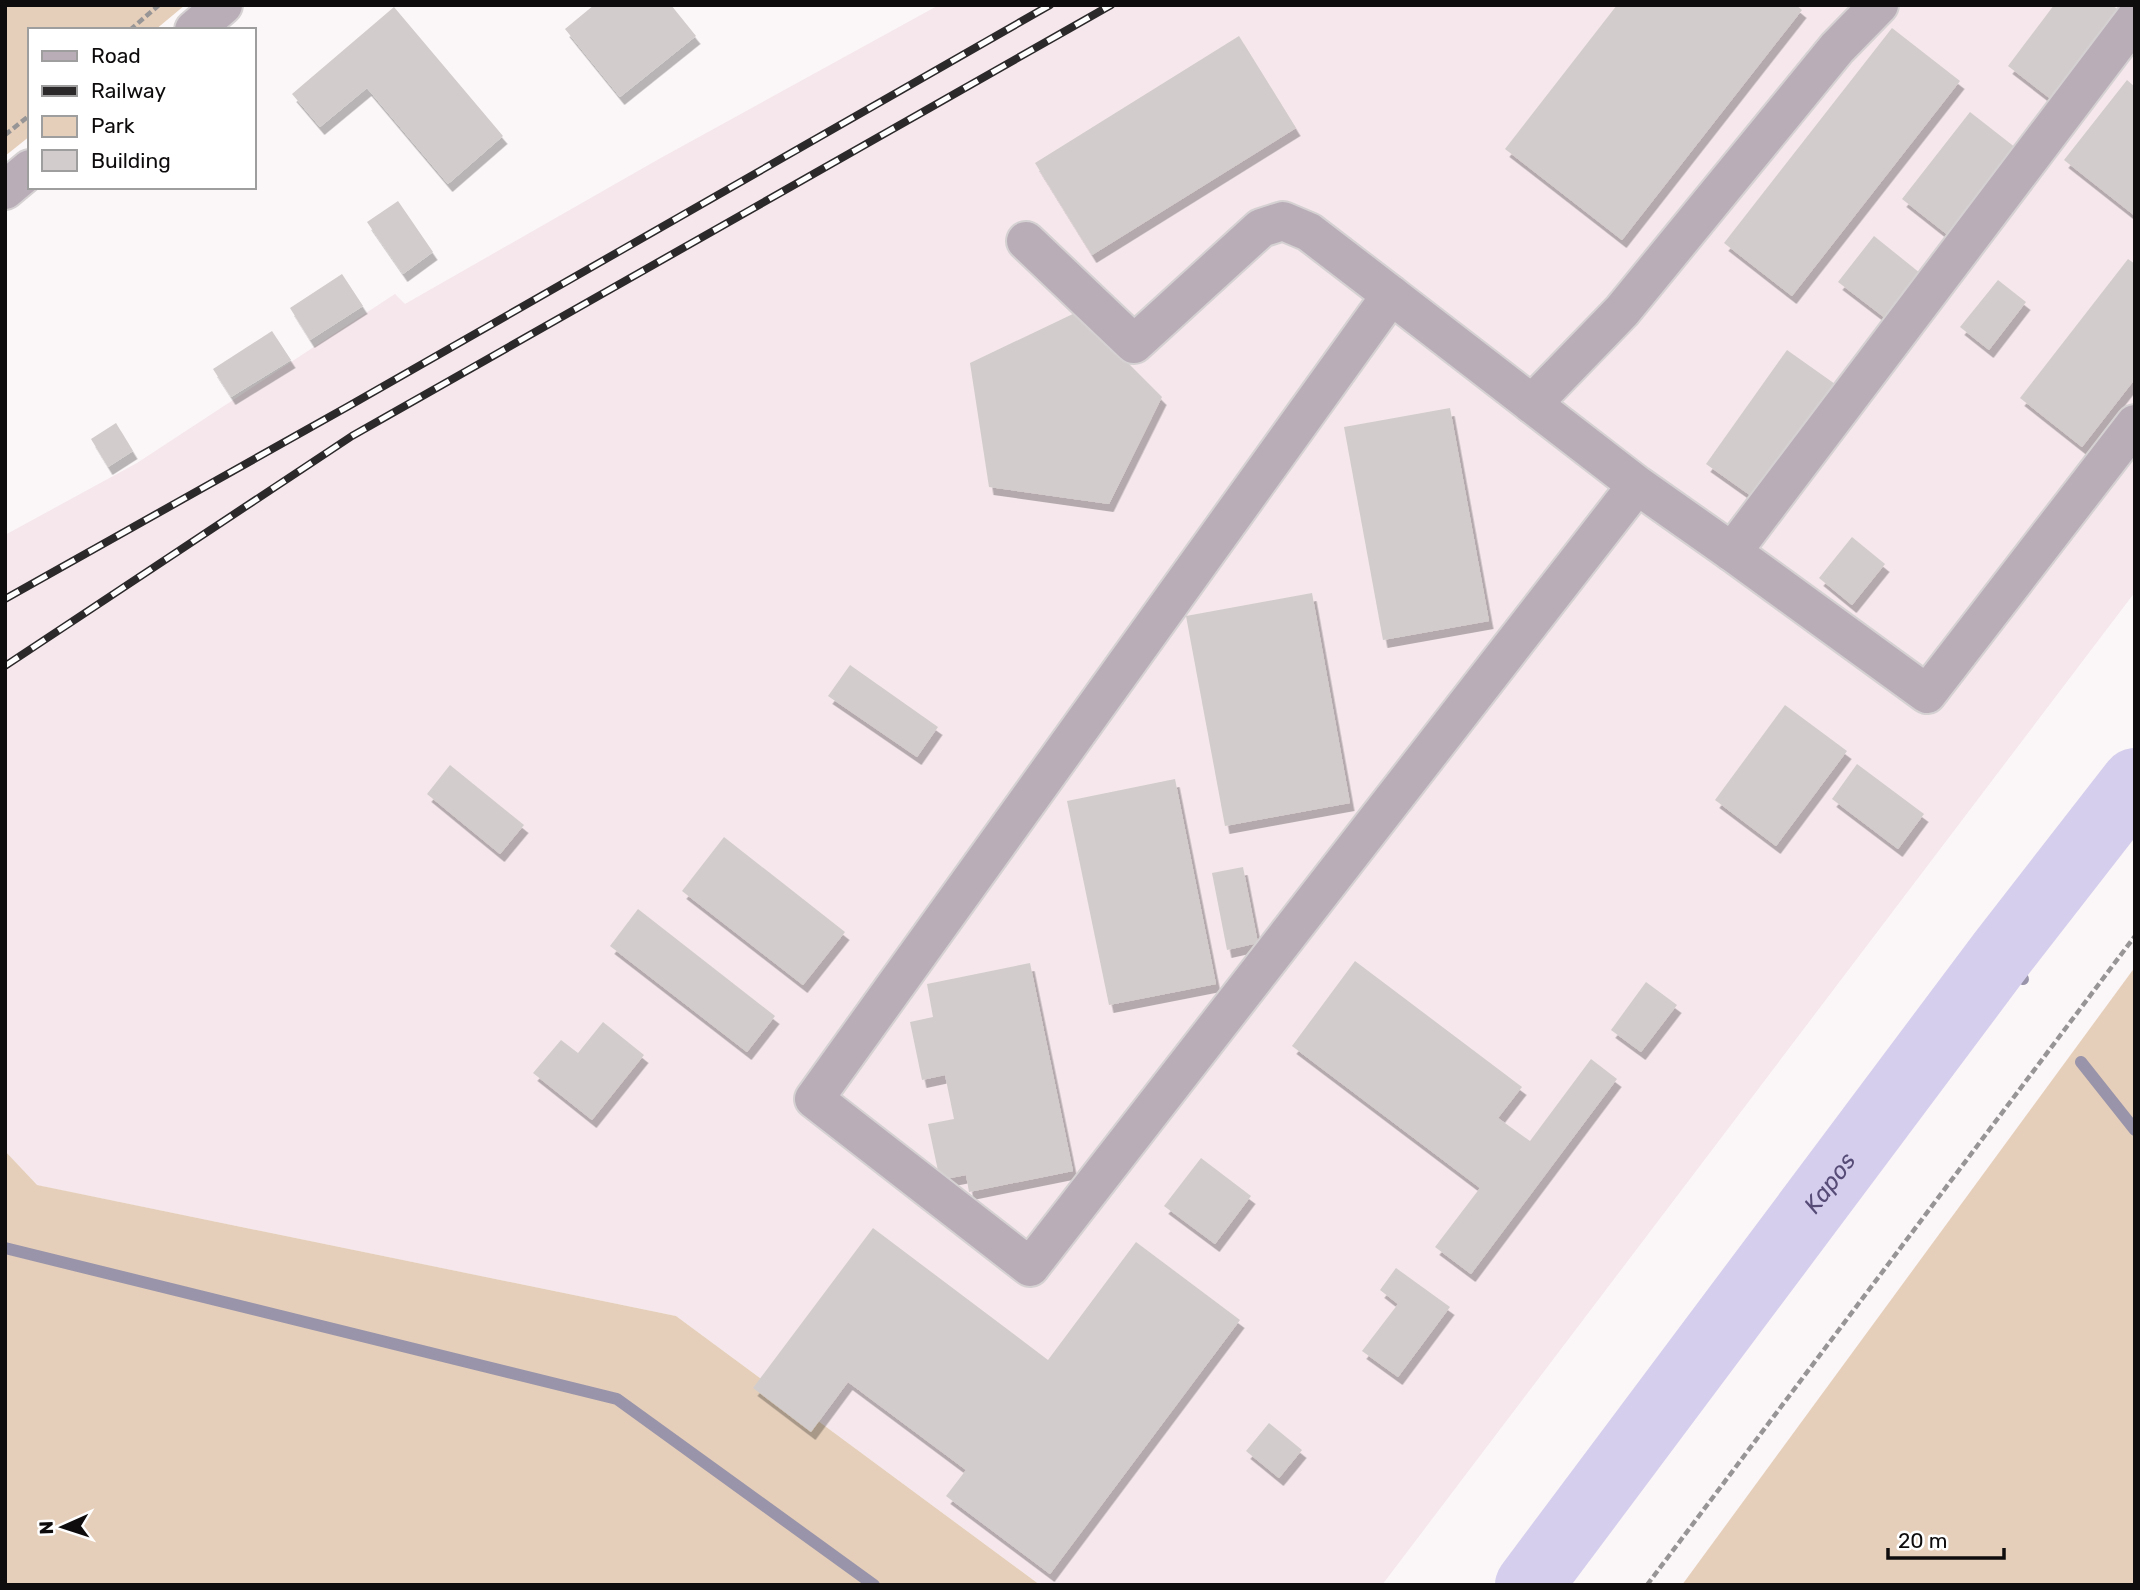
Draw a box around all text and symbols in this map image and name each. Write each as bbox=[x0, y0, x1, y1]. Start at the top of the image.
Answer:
legend bbox=[28, 28, 256, 189]
text: Road bbox=[91, 43, 141, 68]
text: Railway bbox=[91, 78, 166, 103]
text: Park bbox=[91, 113, 135, 138]
text: Building bbox=[91, 148, 171, 173]
water label: Kapos bbox=[1798, 1147, 1862, 1219]
north arrow bbox=[28, 1492, 98, 1562]
scale bar bbox=[1888, 1516, 2004, 1560]
text: N bbox=[35, 1520, 58, 1535]
text: 20 m bbox=[1898, 1528, 1947, 1553]

